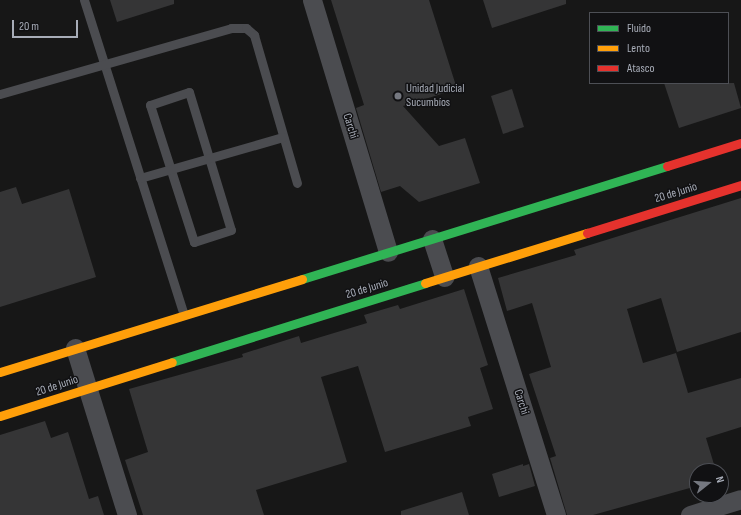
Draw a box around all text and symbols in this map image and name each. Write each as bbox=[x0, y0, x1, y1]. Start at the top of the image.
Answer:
scale bar bbox=[14, 12, 80, 38]
legend bbox=[589, 12, 729, 84]
text: 20 m bbox=[19, 19, 39, 34]
text: Fluido bbox=[627, 21, 651, 36]
text: Lento bbox=[627, 41, 650, 56]
text: Atasco bbox=[627, 61, 654, 76]
place label: Unidad Judicial Sucumbíos bbox=[406, 82, 464, 110]
marker: Unidad Judicial Sucumbíos bbox=[393, 91, 403, 101]
street label: Carchi bbox=[339, 112, 361, 140]
street label: 20 de Junio bbox=[653, 180, 699, 206]
street label: 20 de Junio bbox=[344, 276, 390, 302]
street label: 20 de Junio bbox=[34, 372, 80, 400]
street label: Carchi bbox=[510, 388, 532, 416]
north arrow bbox=[689, 463, 729, 503]
text: N bbox=[713, 475, 727, 484]

